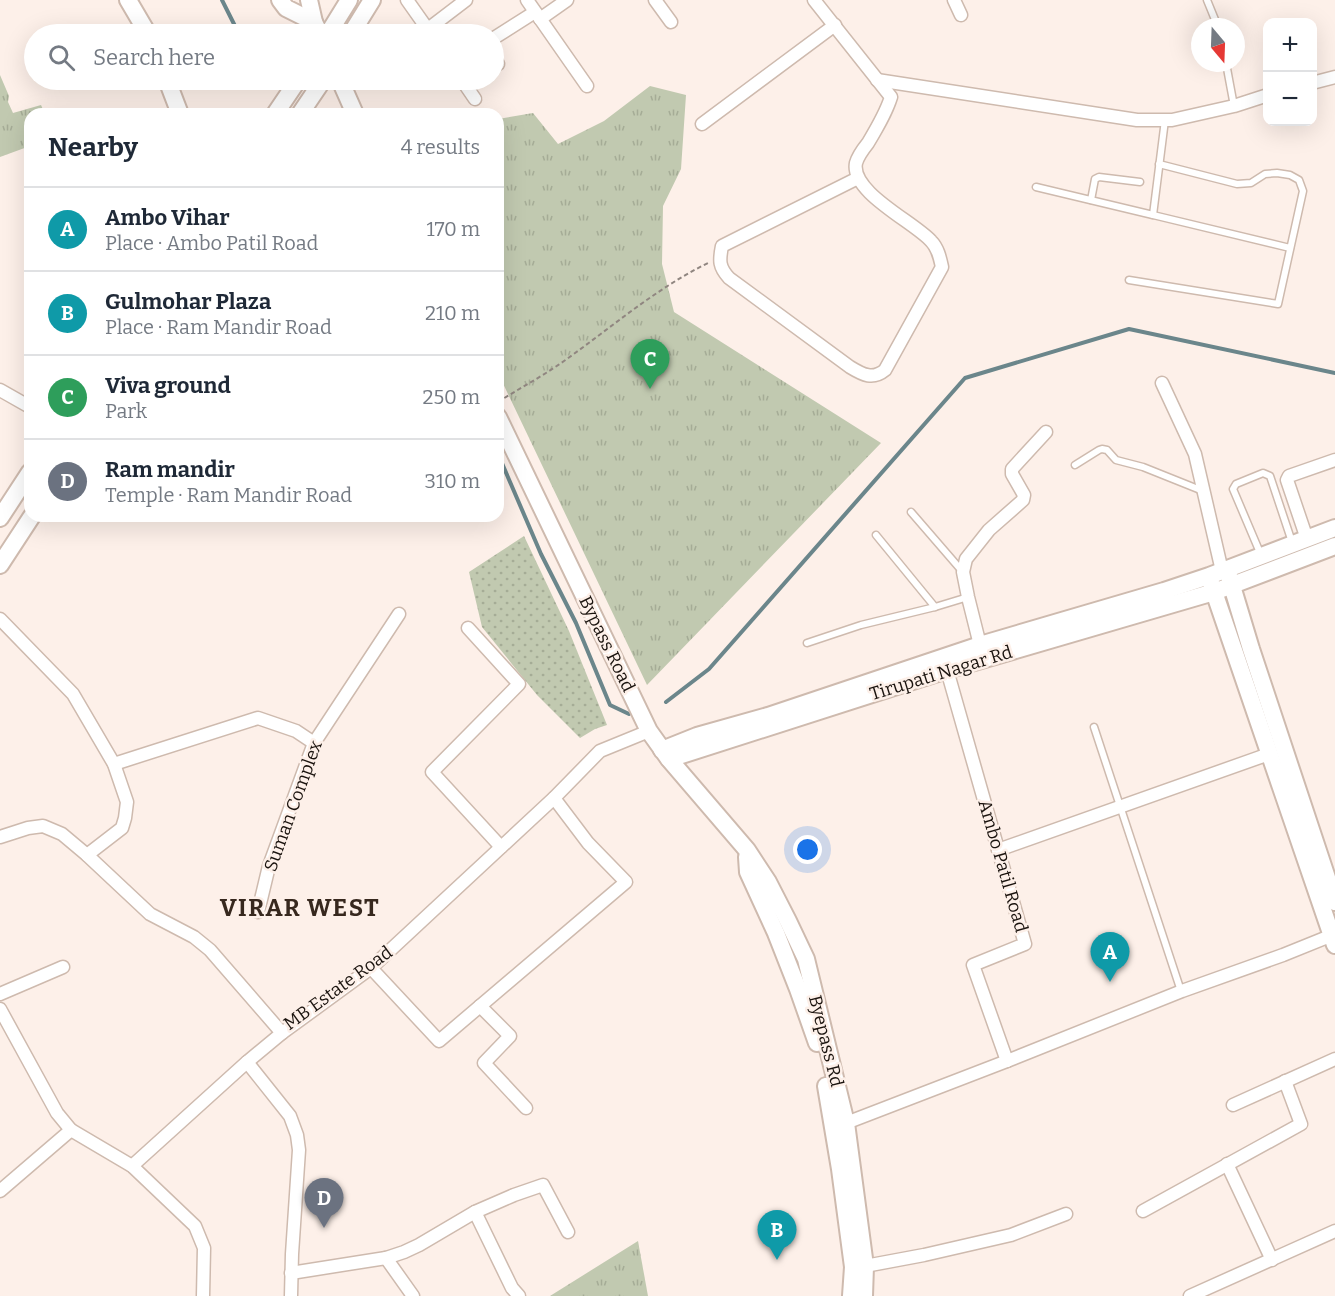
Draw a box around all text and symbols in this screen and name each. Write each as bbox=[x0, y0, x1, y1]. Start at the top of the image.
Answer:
north arrow bbox=[1191, 18, 1245, 72]
map controls bbox=[1263, 18, 1317, 126]
button: + bbox=[1263, 18, 1317, 72]
search box bbox=[24, 24, 504, 90]
icon: search bbox=[45, 41, 78, 74]
text: Search here bbox=[93, 44, 215, 71]
button: − bbox=[1263, 72, 1317, 126]
text: Nearby bbox=[48, 132, 138, 163]
text: 4 results bbox=[401, 135, 480, 159]
text: Ambo Vihar bbox=[105, 204, 230, 231]
text: A bbox=[60, 217, 75, 241]
text: 170 m bbox=[427, 217, 480, 241]
text: Place · Ambo Patil Road bbox=[105, 231, 318, 255]
text: Gulmohar Plaza bbox=[105, 288, 271, 315]
text: B bbox=[61, 301, 74, 325]
text: 210 m bbox=[425, 301, 480, 325]
text: Place · Ram Mandir Road bbox=[105, 315, 332, 339]
pin: C bbox=[630, 340, 670, 389]
text: Viva ground bbox=[105, 372, 231, 399]
text: C bbox=[61, 385, 74, 409]
text: 250 m bbox=[423, 385, 480, 409]
text: Park bbox=[105, 399, 147, 423]
text: Ram mandir bbox=[105, 456, 235, 483]
text: D bbox=[60, 469, 75, 493]
text: 310 m bbox=[425, 469, 480, 493]
text: Temple · Ram Mandir Road bbox=[105, 483, 352, 507]
street label: Bypass Road bbox=[574, 592, 640, 696]
street label: Tirupati Nagar Rd bbox=[867, 641, 1015, 705]
street label: Suman Complex bbox=[259, 738, 327, 874]
street label: Ambo Patil Road bbox=[974, 797, 1033, 935]
your location bbox=[793, 835, 822, 864]
district label: VIRAR WEST bbox=[220, 894, 380, 922]
pin: A bbox=[1090, 932, 1130, 982]
street label: MB Estate Road bbox=[279, 941, 397, 1035]
street label: Byepass Rd bbox=[804, 993, 848, 1089]
pin: D bbox=[304, 1178, 344, 1228]
pin: B bbox=[758, 1210, 796, 1260]

